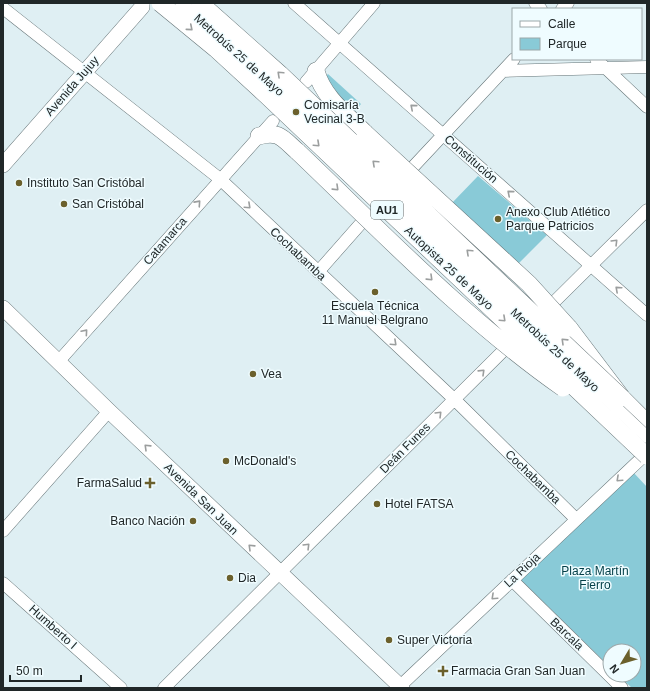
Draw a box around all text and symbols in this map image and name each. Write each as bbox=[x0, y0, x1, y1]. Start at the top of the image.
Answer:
legend bbox=[512, 8, 642, 60]
street label: Metrobús 25 de Mayo bbox=[191, 11, 287, 99]
text: Calle bbox=[548, 17, 576, 31]
one-way arrow bbox=[186, 23, 193, 30]
text: Parque bbox=[548, 37, 587, 51]
street label: Avenida Jujuy bbox=[42, 53, 102, 119]
one-way arrow bbox=[277, 71, 285, 78]
place label: Comisaría Vecinal 3-B bbox=[304, 98, 365, 126]
one-way arrow bbox=[410, 105, 417, 112]
marker: Comisaría Vecinal 3-B bbox=[291, 107, 301, 117]
street label: Constitución bbox=[441, 132, 501, 186]
one-way arrow bbox=[312, 139, 320, 146]
one-way arrow bbox=[372, 160, 380, 168]
place label: Instituto San Cristóbal bbox=[27, 176, 144, 190]
marker: Instituto San Cristóbal bbox=[14, 178, 24, 188]
one-way arrow bbox=[331, 183, 339, 191]
one-way arrow bbox=[507, 191, 515, 198]
place label: San Cristóbal bbox=[72, 197, 144, 211]
marker: San Cristóbal bbox=[59, 199, 69, 209]
one-way arrow bbox=[194, 200, 201, 208]
one-way arrow bbox=[243, 201, 251, 209]
road number: AU1 bbox=[371, 201, 403, 219]
place label: Anexo Club Atlético Parque Patricios bbox=[506, 205, 610, 233]
street label: Catamarca bbox=[140, 214, 190, 268]
marker: Anexo Club Atlético Parque Patricios bbox=[493, 214, 503, 224]
street label: Autopista 25 de Mayo bbox=[402, 223, 496, 313]
street label: Cochabamba bbox=[267, 225, 329, 284]
one-way arrow bbox=[610, 239, 618, 247]
one-way arrow bbox=[466, 249, 474, 257]
one-way arrow bbox=[425, 273, 433, 281]
one-way arrow bbox=[615, 286, 623, 293]
marker: Escuela Técnica 11 Manuel Belgrano bbox=[370, 287, 380, 297]
place label: Escuela Técnica 11 Manuel Belgrano bbox=[322, 299, 429, 327]
street label: Metrobús 25 de Mayo bbox=[508, 305, 602, 395]
one-way arrow bbox=[498, 315, 506, 322]
one-way arrow bbox=[80, 329, 87, 337]
one-way arrow bbox=[389, 338, 397, 346]
one-way arrow bbox=[561, 338, 569, 346]
place label: Vea bbox=[261, 367, 282, 381]
marker: Vea bbox=[248, 369, 258, 379]
one-way arrow bbox=[477, 369, 485, 377]
one-way arrow bbox=[434, 411, 442, 419]
street label: Deán Funes bbox=[377, 420, 433, 476]
one-way arrow bbox=[144, 444, 152, 452]
street label: Cochabamba bbox=[502, 447, 564, 507]
place label: McDonald's bbox=[234, 454, 296, 468]
marker: McDonald's bbox=[221, 456, 231, 466]
street label: Avenida San Juan bbox=[161, 460, 241, 538]
one-way arrow bbox=[616, 475, 624, 482]
place label: FarmaSalud bbox=[77, 476, 142, 490]
marker: FarmaSalud bbox=[145, 478, 155, 488]
place label: Hotel FATSA bbox=[385, 497, 453, 511]
marker: Hotel FATSA bbox=[372, 499, 382, 509]
place label: Banco Nación bbox=[110, 514, 185, 528]
marker: Banco Nación bbox=[188, 516, 198, 526]
one-way arrow bbox=[302, 543, 310, 551]
one-way arrow bbox=[248, 544, 256, 551]
street label: La Rioja bbox=[501, 550, 543, 590]
park label: Plaza Martín Fierro bbox=[561, 564, 629, 592]
place label: Dia bbox=[238, 571, 256, 585]
marker: Dia bbox=[225, 573, 235, 583]
one-way arrow bbox=[491, 593, 499, 600]
street label: Humberto I bbox=[26, 602, 80, 652]
street label: Barcala bbox=[548, 615, 587, 653]
place label: Super Victoria bbox=[397, 633, 472, 647]
marker: Super Victoria bbox=[384, 635, 394, 645]
north arrow bbox=[602, 643, 642, 683]
scale bar bbox=[10, 657, 81, 683]
text: N bbox=[607, 662, 621, 676]
text: 50 m bbox=[16, 664, 43, 678]
place label: Farmacia Gran San Juan bbox=[451, 664, 585, 678]
marker: Farmacia Gran San Juan bbox=[438, 666, 448, 676]

